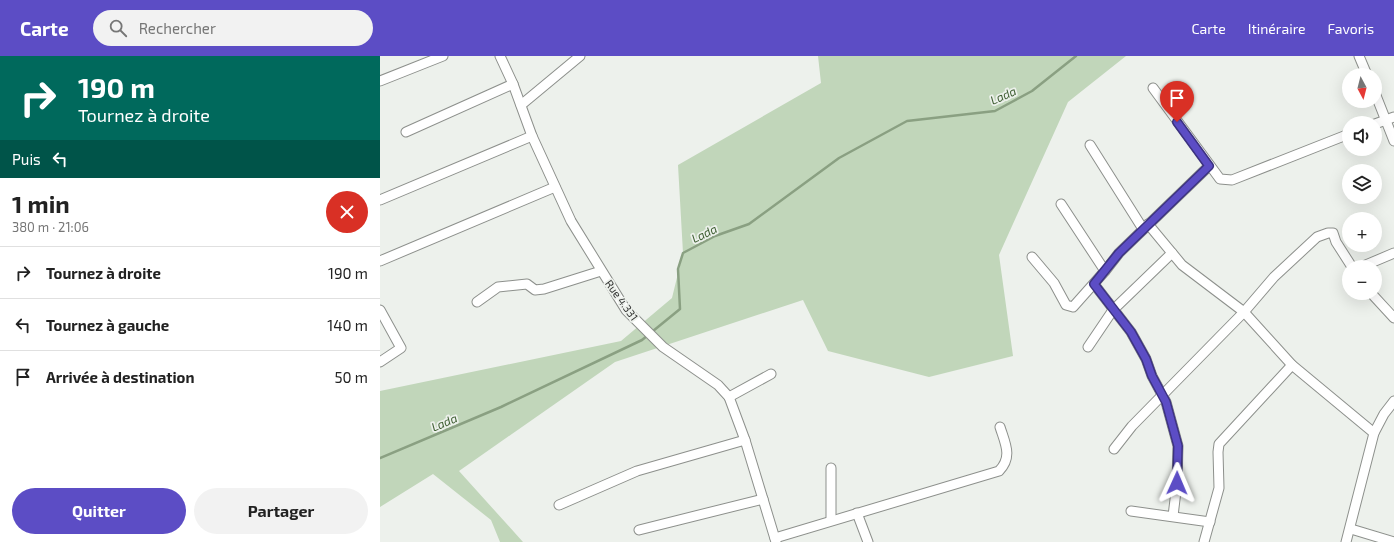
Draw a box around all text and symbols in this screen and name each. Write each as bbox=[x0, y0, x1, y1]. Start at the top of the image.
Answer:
search box bbox=[93, 10, 373, 46]
text: Carte bbox=[20, 17, 69, 40]
icon: search bbox=[107, 17, 129, 39]
text: Rechercher bbox=[139, 19, 216, 37]
text: Carte bbox=[1192, 20, 1226, 37]
text: Itinéraire bbox=[1248, 20, 1306, 37]
text: Favoris bbox=[1328, 20, 1374, 37]
north arrow bbox=[1342, 68, 1382, 108]
map controls bbox=[1342, 68, 1382, 300]
text: 190 m bbox=[78, 70, 155, 104]
icon: right bbox=[12, 72, 64, 124]
pin bbox=[1160, 81, 1194, 122]
water label: Lada bbox=[988, 83, 1018, 107]
icon: arrive bbox=[1166, 87, 1188, 109]
text: Tournez à droite bbox=[78, 104, 210, 126]
button: sound bbox=[1342, 116, 1382, 156]
icon: left bbox=[49, 148, 71, 170]
text: Puis bbox=[12, 150, 41, 168]
button: layers bbox=[1342, 164, 1382, 204]
text: 1 min bbox=[12, 189, 70, 218]
button: close bbox=[326, 191, 368, 233]
button: + bbox=[1342, 212, 1382, 252]
text: 380 m · 21:06 bbox=[12, 219, 89, 235]
water label: Lada bbox=[689, 221, 719, 245]
button: − bbox=[1342, 260, 1382, 300]
icon: right bbox=[12, 262, 34, 284]
text: Tournez à droite bbox=[46, 264, 161, 282]
text: 190 m bbox=[328, 264, 368, 282]
street label: Rue 4.331 bbox=[603, 277, 641, 323]
icon: left bbox=[12, 314, 34, 336]
text: Tournez à gauche bbox=[46, 316, 169, 334]
text: 140 m bbox=[327, 316, 368, 334]
icon: arrive bbox=[12, 366, 34, 388]
text: Arrivée à destination bbox=[46, 368, 194, 386]
text: 50 m bbox=[334, 368, 368, 386]
water label: Lada bbox=[429, 410, 459, 434]
position arrow bbox=[1156, 462, 1198, 504]
button: Quitter bbox=[12, 488, 186, 534]
button: Partager bbox=[194, 488, 368, 534]

